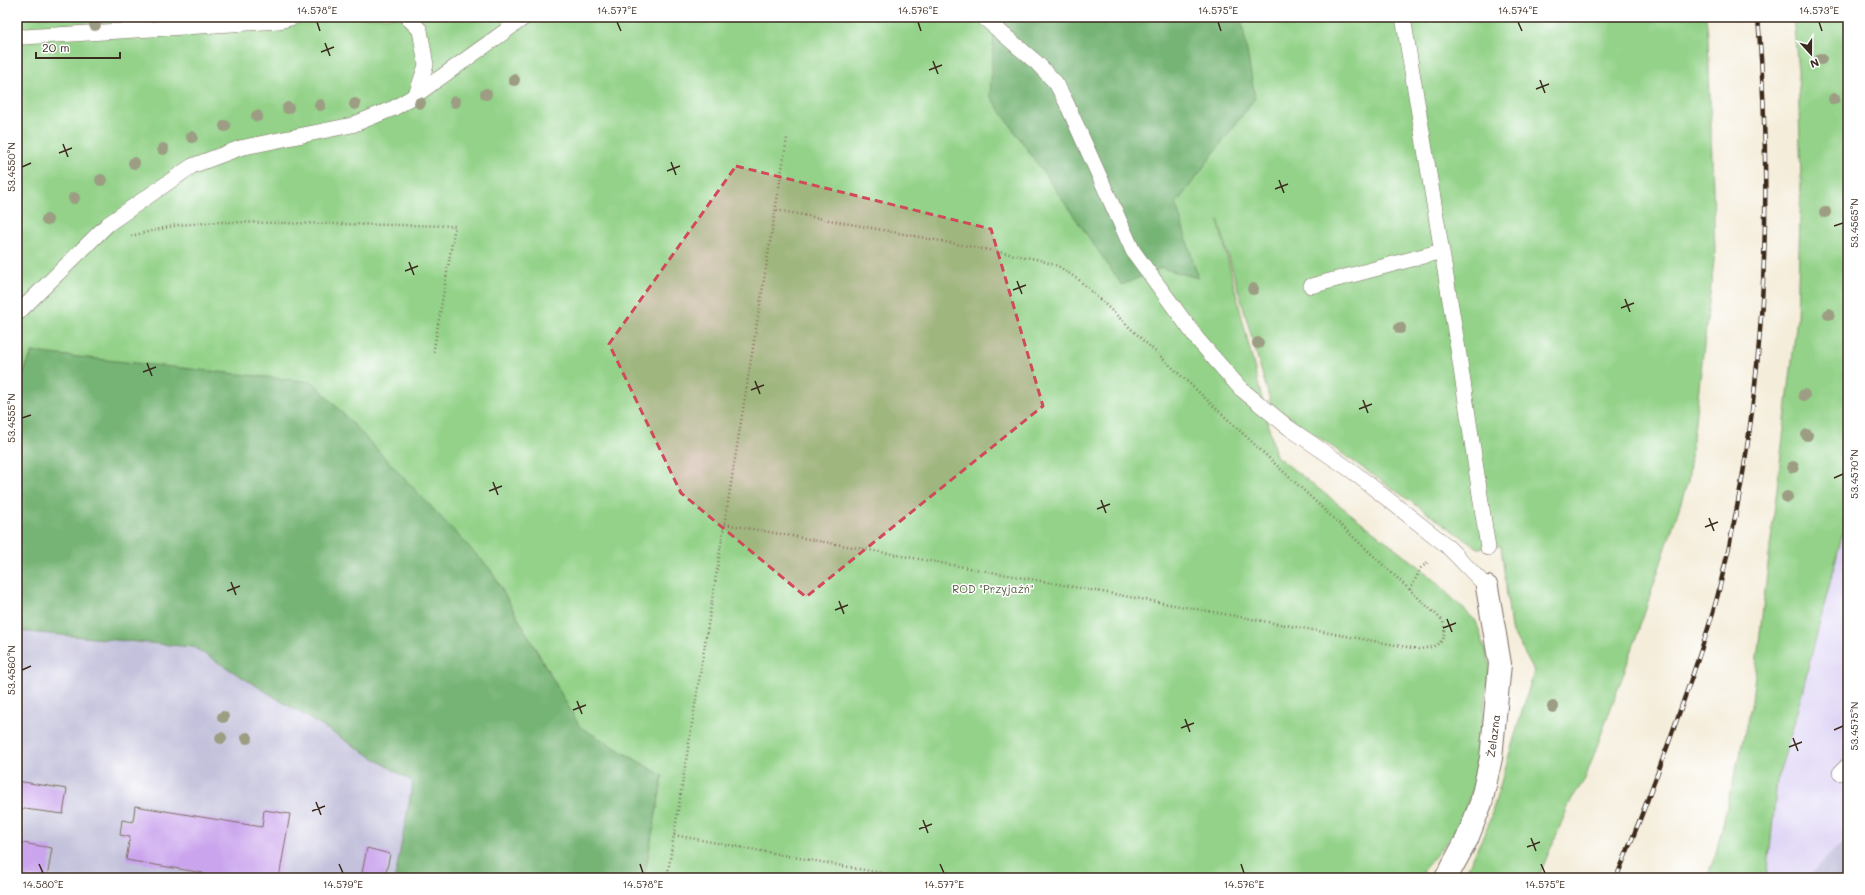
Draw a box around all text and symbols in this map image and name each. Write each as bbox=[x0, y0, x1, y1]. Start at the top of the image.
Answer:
text: 14.578°E bbox=[297, 3, 337, 17]
text: 14.577°E bbox=[597, 3, 637, 17]
text: 14.576°E bbox=[898, 3, 938, 17]
text: 14.575°E bbox=[1198, 3, 1238, 17]
text: 14.574°E bbox=[1498, 3, 1538, 17]
text: 14.573°E bbox=[1799, 3, 1839, 17]
scale bar bbox=[36, 34, 120, 60]
north arrow bbox=[1791, 34, 1831, 74]
text: 20 m bbox=[42, 39, 70, 55]
text: N bbox=[1808, 55, 1821, 72]
text: 53.4550°N bbox=[4, 142, 18, 192]
text: 53.4565°N bbox=[1847, 198, 1861, 248]
text: 53.4555°N bbox=[4, 393, 18, 443]
text: 53.4570°N bbox=[1847, 449, 1861, 499]
park label: ROD "Przyjaźń" bbox=[952, 581, 1034, 596]
text: 53.4560°N bbox=[4, 645, 18, 695]
text: 53.4575°N bbox=[1847, 702, 1861, 750]
street label: Żelazna bbox=[1483, 714, 1503, 758]
text: 14.580°E bbox=[23, 877, 64, 891]
text: 14.579°E bbox=[323, 877, 363, 891]
text: 14.578°E bbox=[623, 877, 663, 891]
text: 14.577°E bbox=[924, 877, 964, 891]
text: 14.576°E bbox=[1224, 877, 1264, 891]
text: 14.575°E bbox=[1525, 877, 1565, 891]

